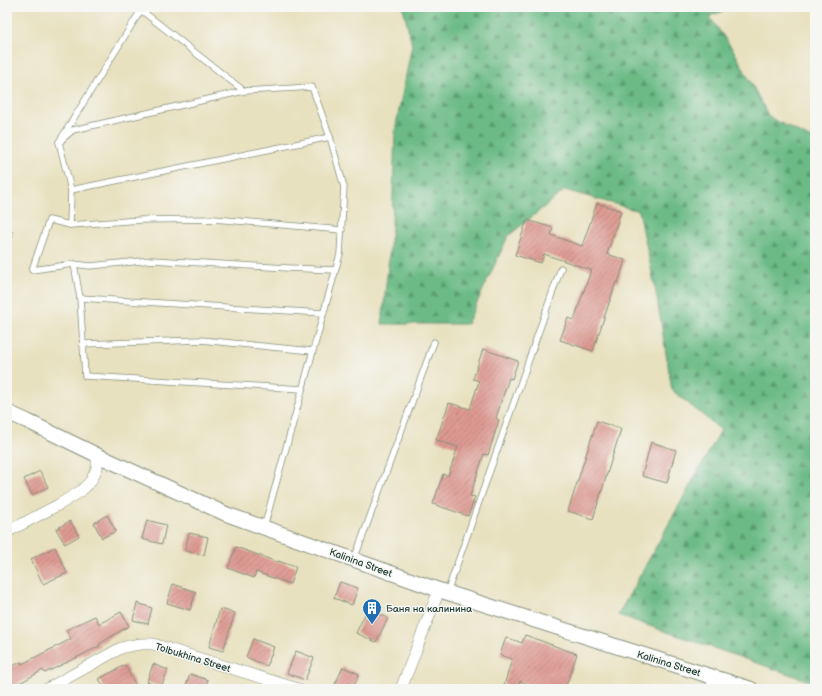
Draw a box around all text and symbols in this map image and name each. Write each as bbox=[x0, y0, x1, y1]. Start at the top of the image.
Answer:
street label: Kalinina Street bbox=[328, 546, 394, 580]
building icon: Баня на калинина bbox=[361, 597, 383, 625]
place label: Баня на калинина bbox=[386, 603, 472, 615]
street label: Tolbukhina Street bbox=[154, 641, 232, 675]
street label: Kalinina Street bbox=[635, 649, 702, 679]

